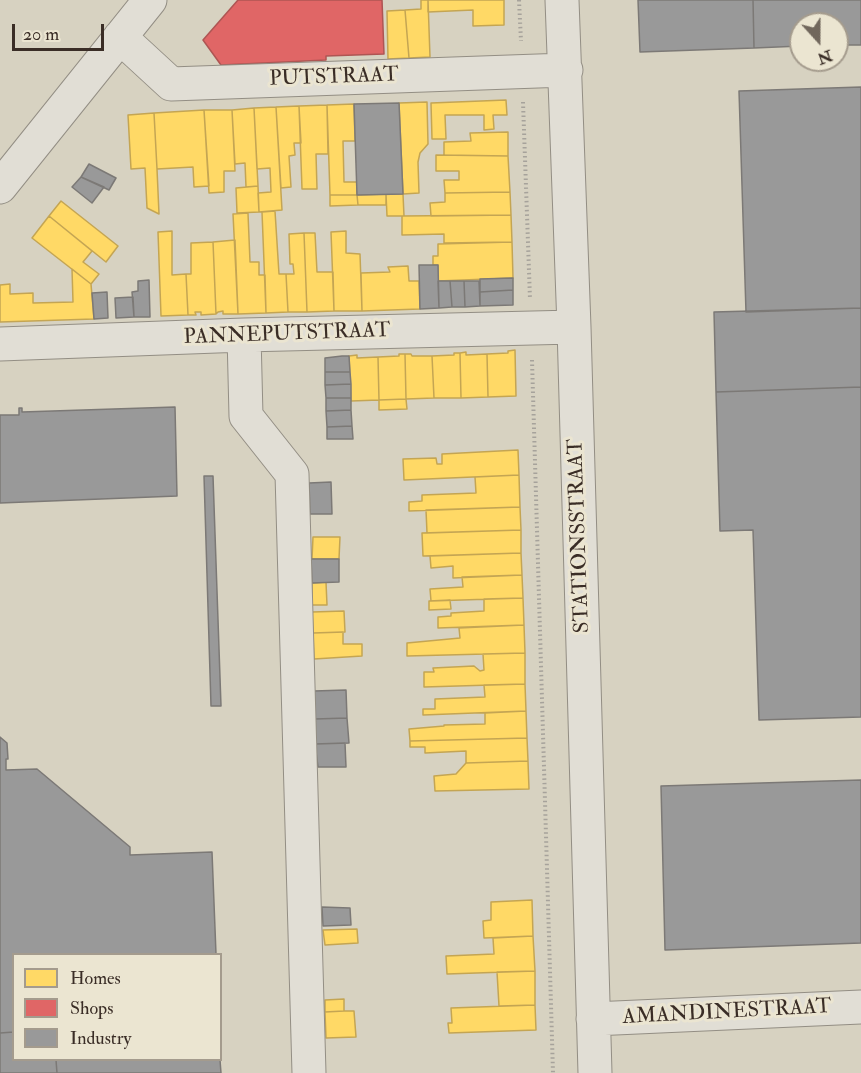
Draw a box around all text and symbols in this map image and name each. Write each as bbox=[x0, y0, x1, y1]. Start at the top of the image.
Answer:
scale bar bbox=[15, 12, 106, 50]
north arrow bbox=[789, 12, 849, 72]
text: 20 m bbox=[23, 23, 59, 46]
text: N bbox=[814, 45, 835, 69]
street label: PUTSTRAAT bbox=[269, 63, 399, 93]
street label: PANNEPUTSTRAAT bbox=[183, 319, 391, 351]
street label: STATIONSSTRAAT bbox=[564, 438, 596, 634]
legend bbox=[12, 953, 222, 1061]
text: Homes bbox=[70, 967, 121, 990]
street label: AMANDINESTRAAT bbox=[622, 995, 832, 1031]
text: Shops bbox=[70, 997, 113, 1020]
text: Industry bbox=[70, 1027, 131, 1050]

